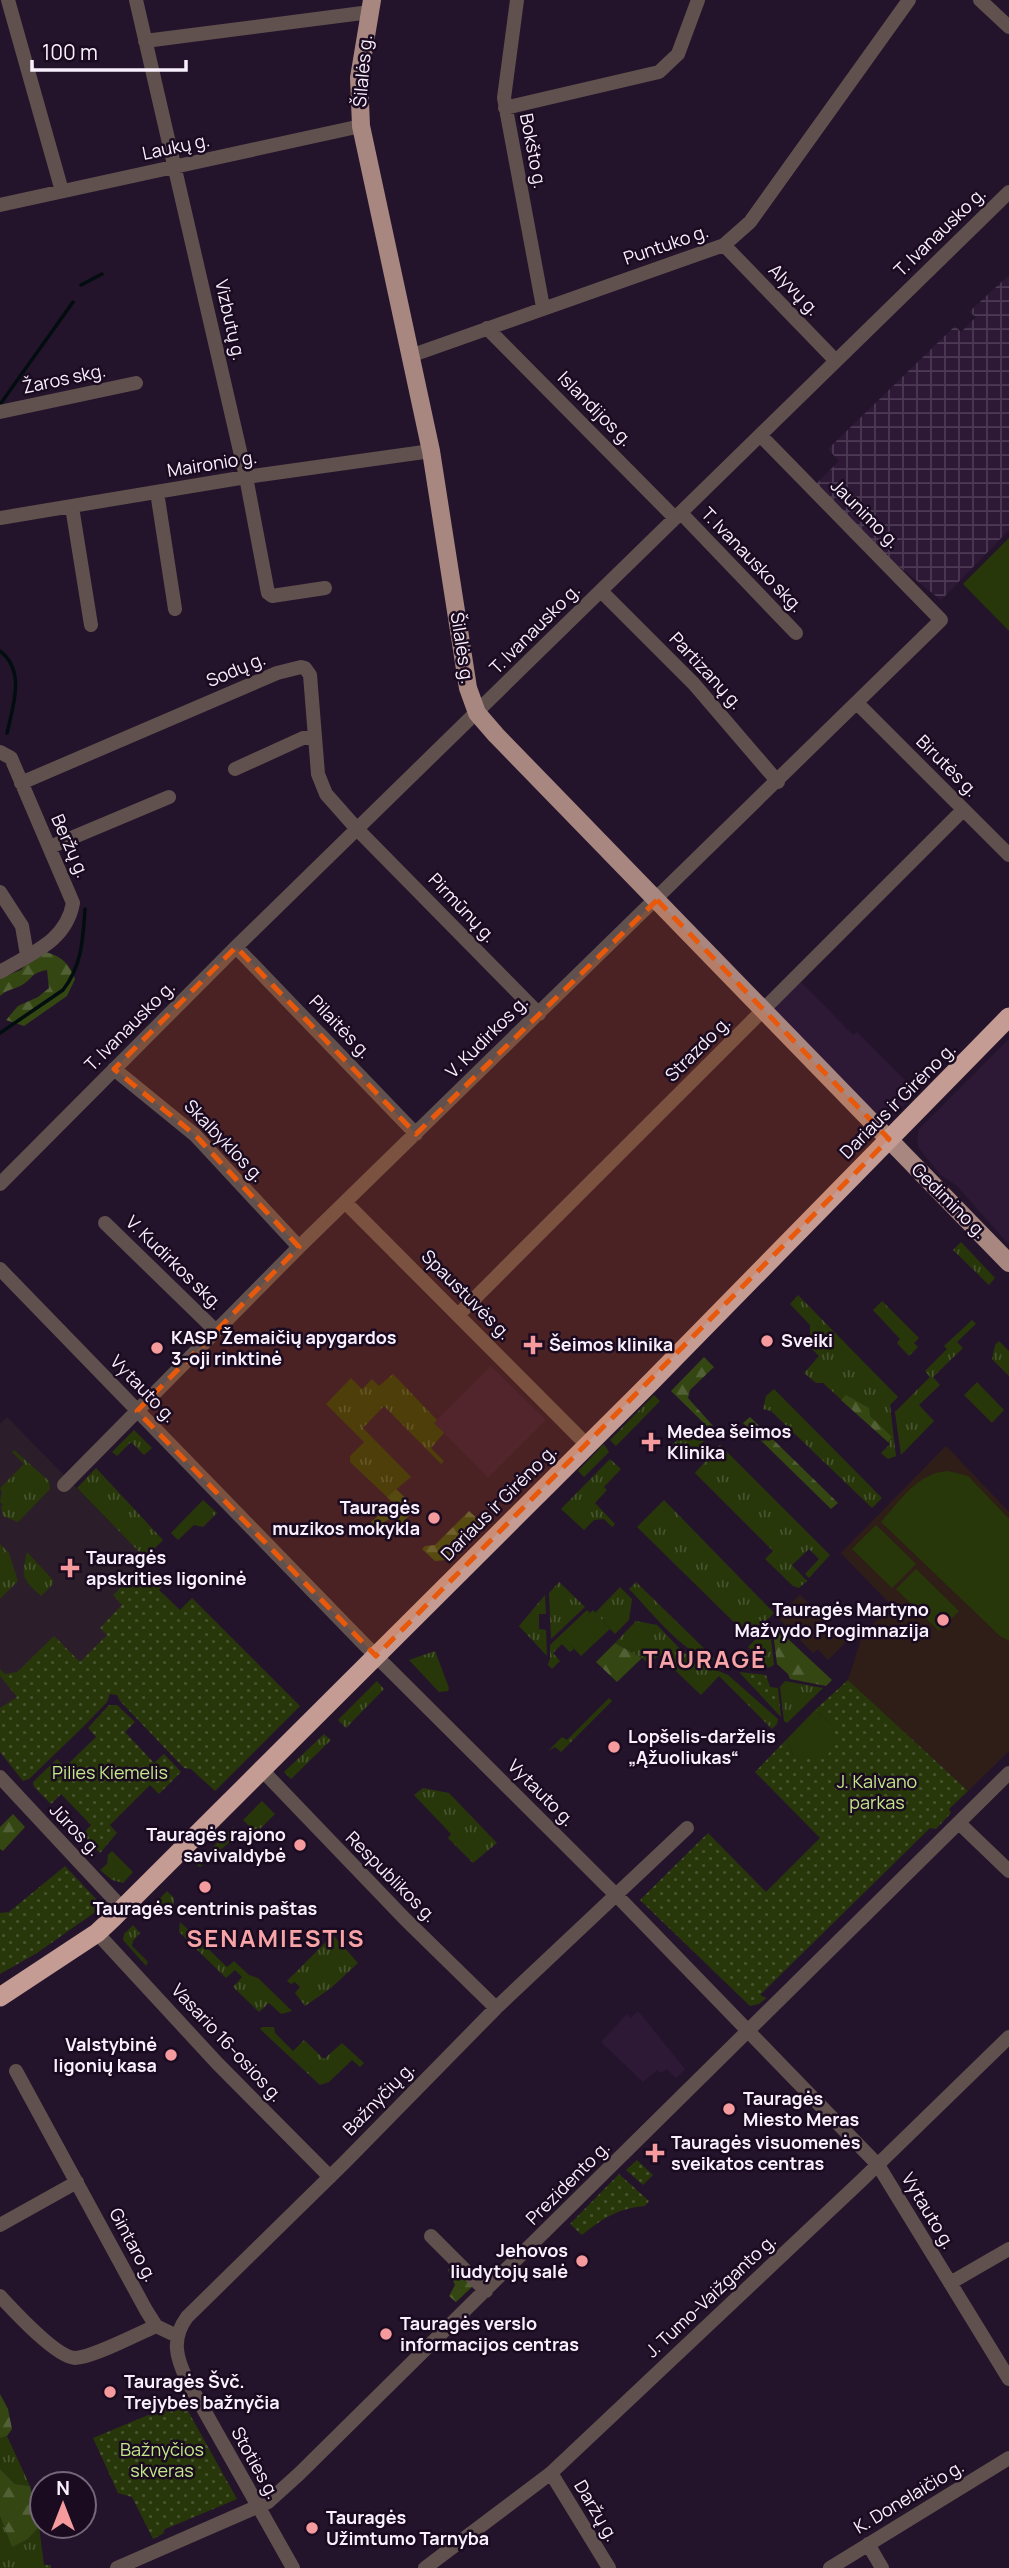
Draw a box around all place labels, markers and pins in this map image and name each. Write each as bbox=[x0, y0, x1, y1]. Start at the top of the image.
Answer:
place label: KASP Žemaičių apygardos 3-oji rinktinė bbox=[171, 1325, 397, 1370]
place label: Sveiki bbox=[781, 1328, 833, 1352]
place label: Šeimos klinika bbox=[549, 1332, 673, 1356]
marker: Sveiki bbox=[759, 1333, 775, 1349]
marker: Šeimos klinika bbox=[523, 1335, 543, 1355]
marker: KASP Žemaičių apygardos 3-oji rinktinė bbox=[149, 1340, 165, 1356]
place label: Medea šeimos Klinika bbox=[667, 1419, 792, 1464]
marker: Medea šeimos Klinika bbox=[641, 1432, 661, 1452]
place label: Tauragės muzikos mokykla bbox=[272, 1495, 420, 1540]
marker: Tauragės muzikos mokykla bbox=[426, 1510, 442, 1526]
place label: Tauragės apskrities ligoninė bbox=[86, 1545, 247, 1590]
marker: Tauragės apskrities ligoninė bbox=[60, 1558, 80, 1578]
place label: Tauragės Martyno Mažvydo Progimnazija bbox=[734, 1597, 929, 1642]
marker: Tauragės Martyno Mažvydo Progimnazija bbox=[935, 1612, 951, 1628]
place label: Lopšelis-darželis „Ąžuoliukas“ bbox=[628, 1724, 776, 1769]
marker: Lopšelis-darželis „Ąžuoliukas“ bbox=[606, 1739, 622, 1755]
place label: Tauragės rajono savivaldybė bbox=[146, 1822, 286, 1867]
marker: Tauragės rajono savivaldybė bbox=[292, 1837, 308, 1853]
marker: Tauragės centrinis paštas bbox=[197, 1879, 213, 1895]
place label: Tauragės centrinis paštas bbox=[93, 1896, 318, 1920]
place label: Valstybinė ligonių kasa bbox=[53, 2032, 157, 2077]
marker: Valstybinė ligonių kasa bbox=[163, 2047, 179, 2063]
place label: Tauragės Miesto Meras bbox=[743, 2086, 860, 2131]
marker: Tauragės Miesto Meras bbox=[721, 2101, 737, 2117]
place label: Tauragės visuomenės sveikatos centras bbox=[671, 2130, 861, 2175]
marker: Tauragės visuomenės sveikatos centras bbox=[645, 2143, 665, 2163]
place label: Jehovos liudytojų salė bbox=[450, 2238, 568, 2283]
marker: Jehovos liudytojų salė bbox=[574, 2253, 590, 2269]
place label: Tauragės verslo informacijos centras bbox=[400, 2311, 579, 2356]
marker: Tauragės verslo informacijos centras bbox=[378, 2326, 394, 2342]
place label: Tauragės Švč. Trejybės bažnyčia bbox=[124, 2369, 280, 2414]
marker: Tauragės Švč. Trejybės bažnyčia bbox=[102, 2384, 118, 2400]
place label: Tauragės Užimtumo Tarnyba bbox=[326, 2505, 489, 2550]
marker: Tauragės Užimtumo Tarnyba bbox=[304, 2520, 320, 2536]

